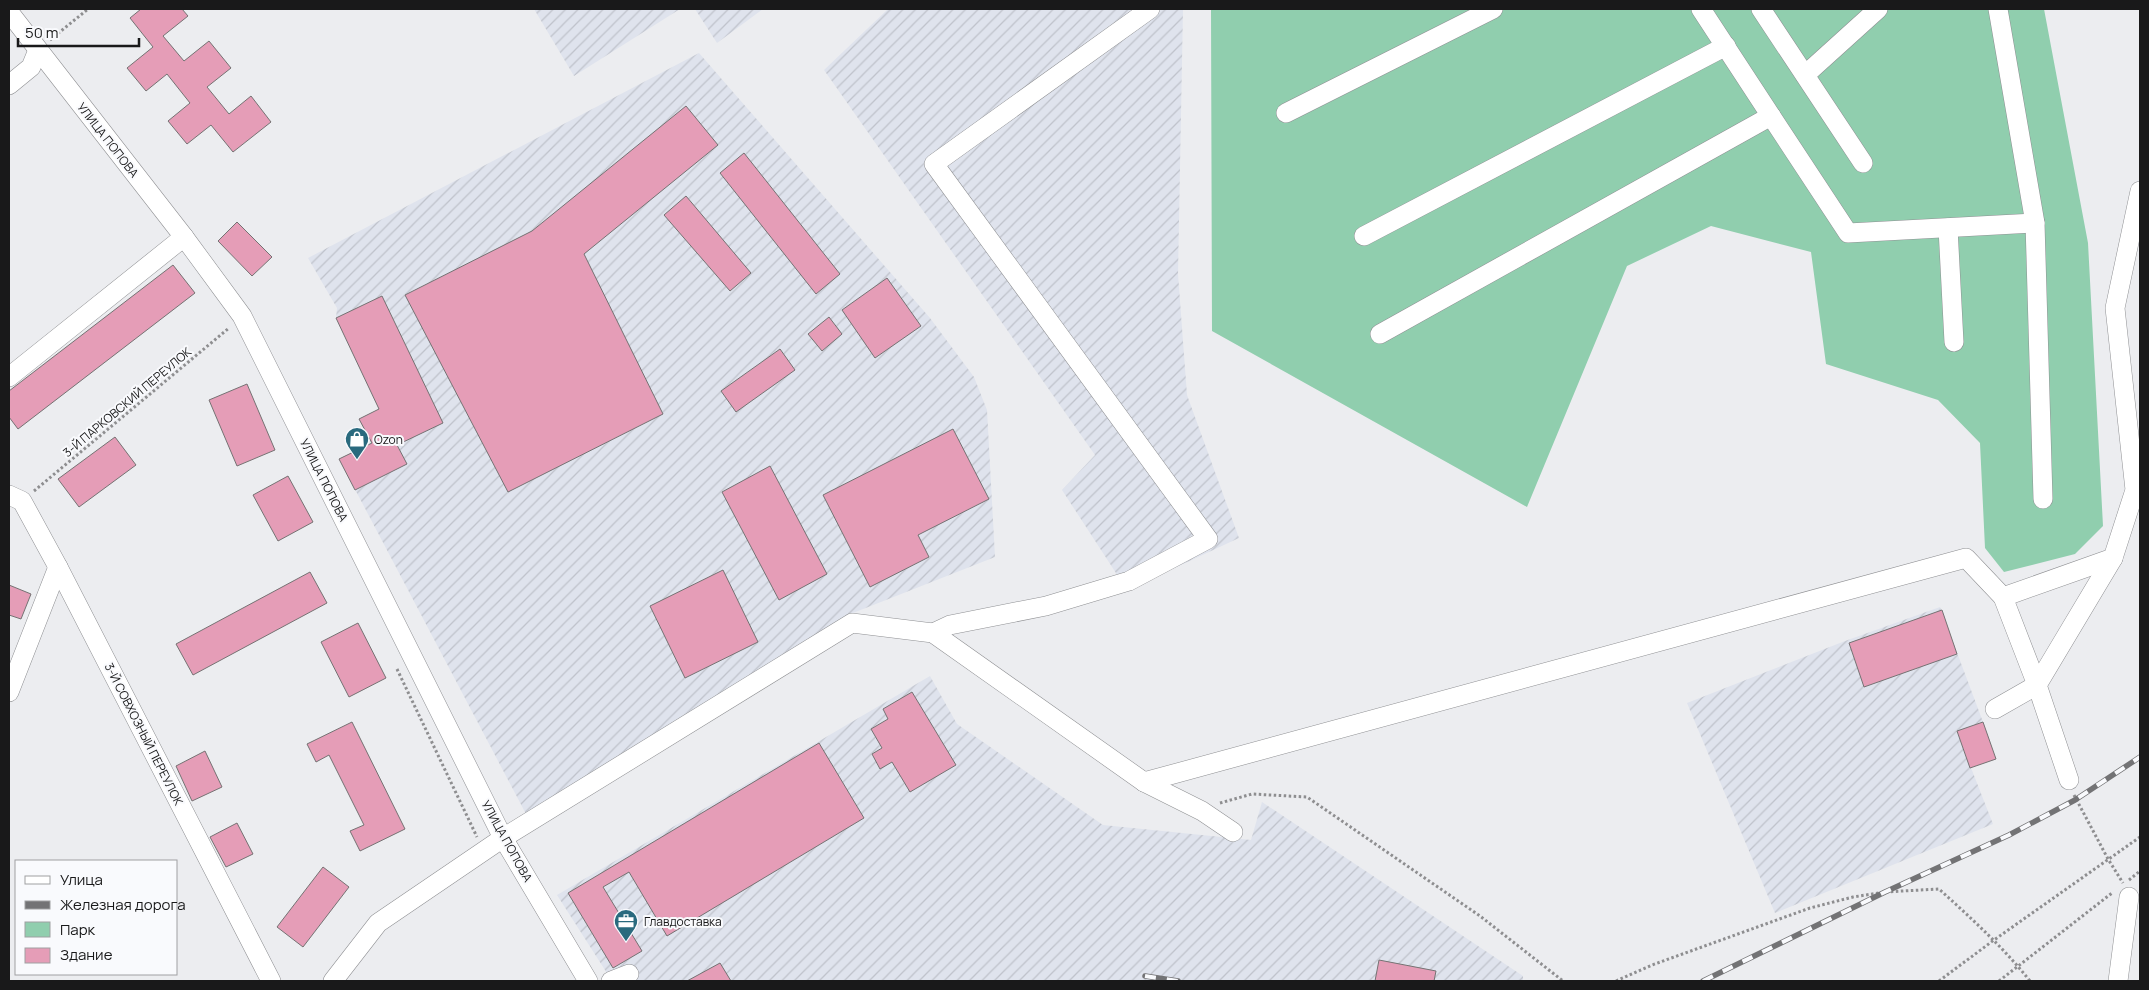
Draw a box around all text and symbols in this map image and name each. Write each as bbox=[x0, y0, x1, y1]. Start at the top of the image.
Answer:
scale bar bbox=[18, 15, 139, 47]
text: 50 m bbox=[25, 22, 59, 43]
street label: УЛИЦА ПОПОВА bbox=[73, 99, 143, 181]
street label: 3-Й ПАРКОВСКИЙ ПЕРЕУЛОК bbox=[59, 343, 195, 461]
shop icon: Ozon bbox=[344, 426, 370, 460]
place label: Ozon bbox=[374, 431, 403, 448]
street label: УЛИЦА ПОПОВА bbox=[296, 436, 352, 525]
street label: 3-Й СОВХОЗНЫЙ ПЕРЕУЛОК bbox=[101, 660, 188, 809]
street label: УЛИЦА ПОПОВА bbox=[478, 797, 537, 885]
legend bbox=[15, 860, 178, 975]
text: Улица bbox=[60, 869, 103, 890]
text: Железная дорога bbox=[60, 894, 185, 915]
office icon: Главдоставка bbox=[613, 908, 639, 942]
place label: Главдоставка bbox=[644, 913, 722, 930]
text: Парк bbox=[60, 919, 96, 940]
text: Здание bbox=[60, 944, 113, 965]

